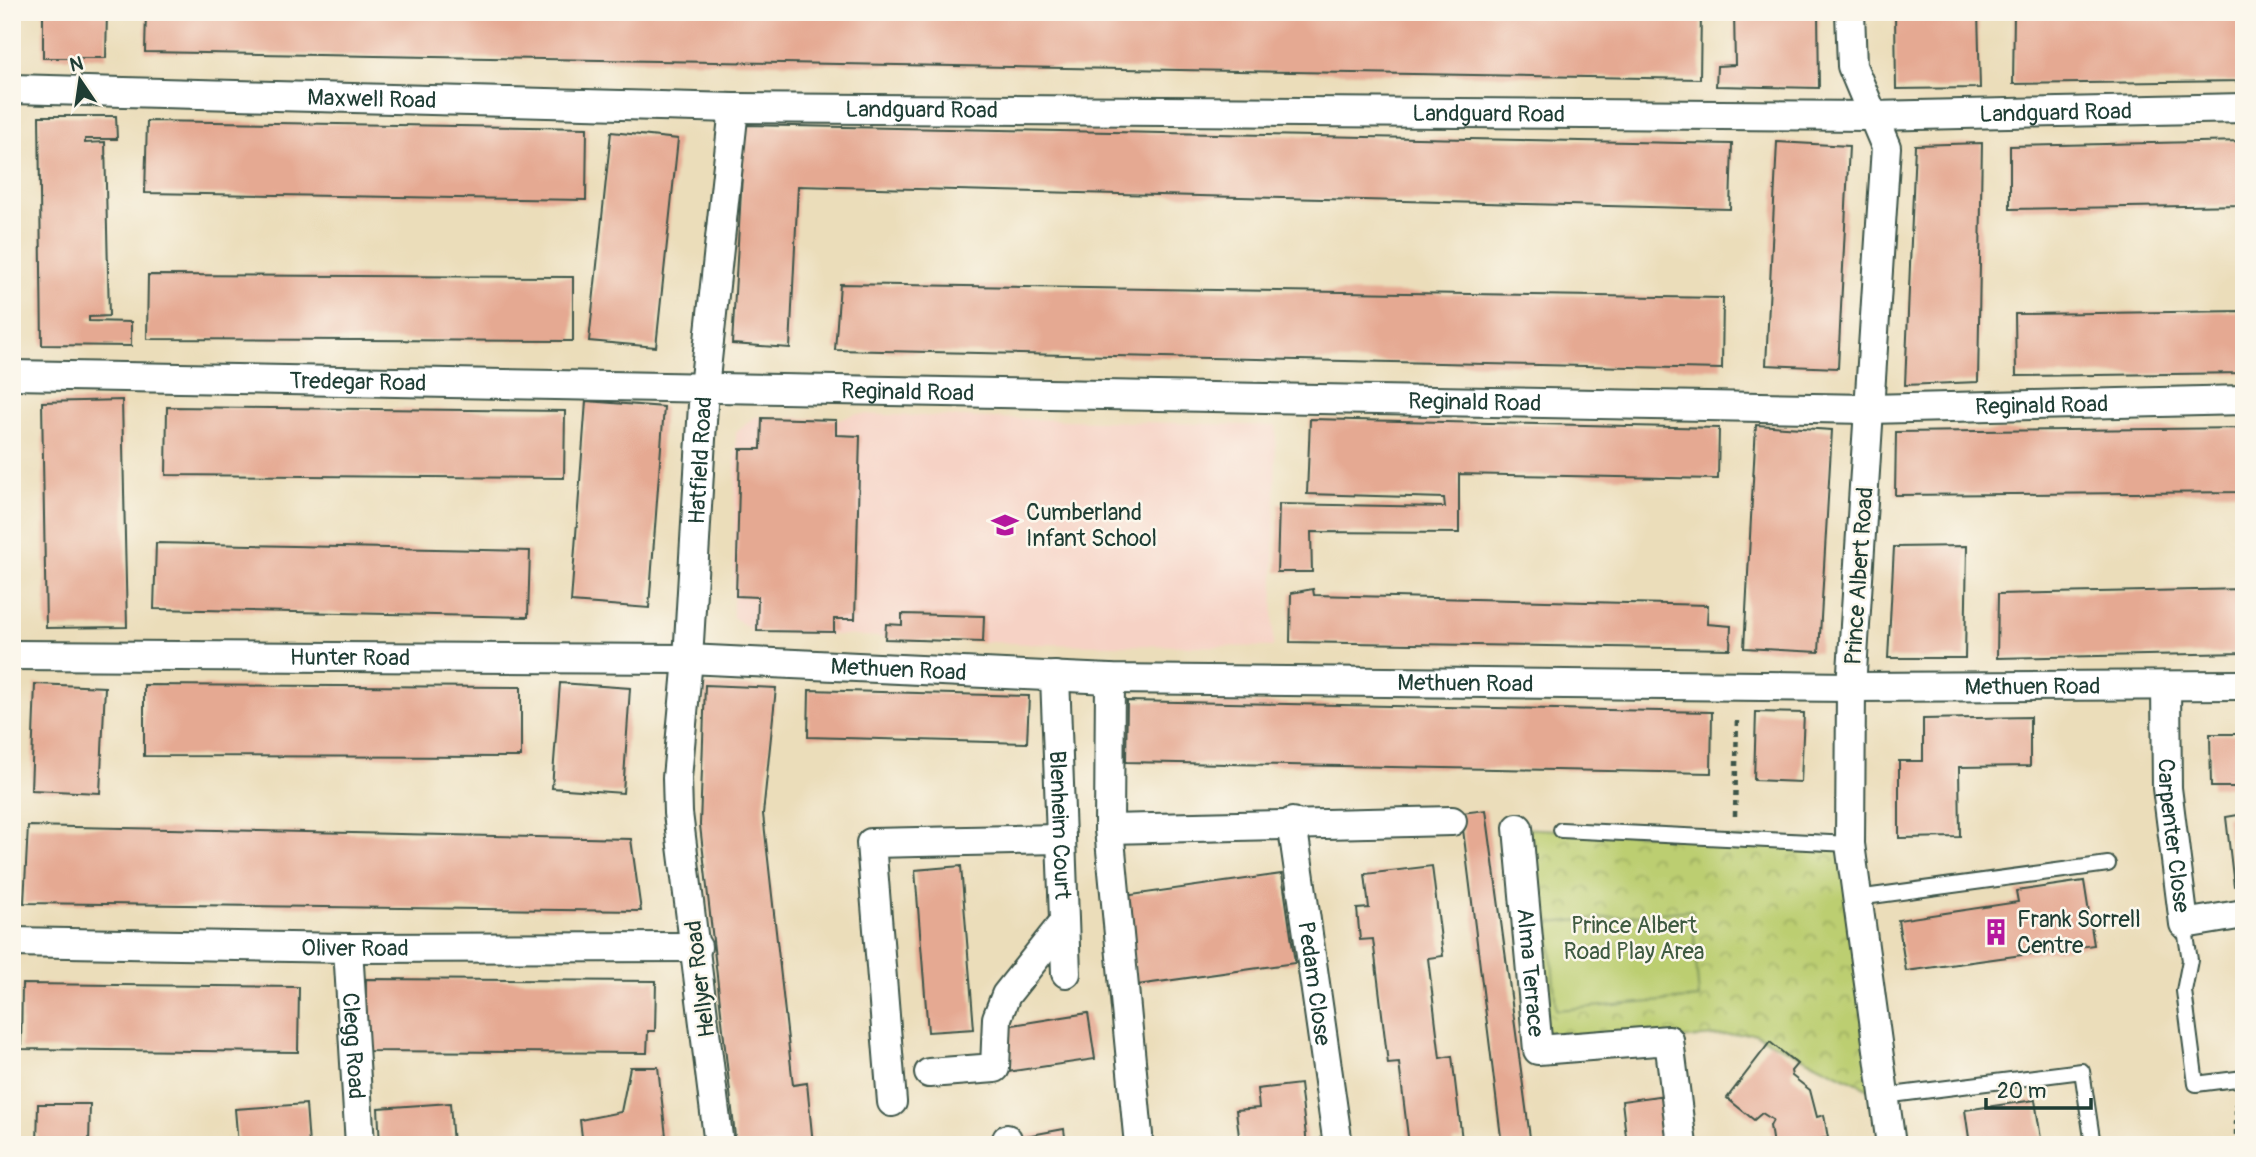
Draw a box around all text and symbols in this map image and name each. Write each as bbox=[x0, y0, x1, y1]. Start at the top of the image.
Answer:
north arrow bbox=[46, 46, 116, 116]
text: N bbox=[67, 51, 86, 78]
street label: Maxwell Road bbox=[307, 82, 437, 115]
street label: Landguard Road bbox=[845, 94, 998, 124]
street label: Landguard Road bbox=[1979, 96, 2132, 128]
street label: Landguard Road bbox=[1412, 98, 1565, 128]
street label: Tredegar Road bbox=[289, 366, 427, 397]
street label: Reginald Road bbox=[841, 376, 975, 407]
street label: Reginald Road bbox=[1408, 386, 1542, 417]
street label: Reginald Road bbox=[1975, 389, 2109, 421]
street label: Hatfield Road bbox=[681, 396, 718, 525]
street label: Prince Albert Road bbox=[1838, 486, 1880, 666]
place label: Cumberland Infant School bbox=[1026, 498, 1157, 553]
school or university icon: Cumberland Infant School bbox=[990, 510, 1020, 540]
street label: Hunter Road bbox=[290, 642, 410, 672]
street label: Methuen Road bbox=[830, 651, 967, 687]
street label: Methuen Road bbox=[1397, 668, 1534, 698]
street label: Methuen Road bbox=[1964, 671, 2101, 701]
street label: Blenheim Court bbox=[1043, 750, 1078, 901]
street label: Carpenter Close bbox=[2152, 758, 2197, 915]
place label: Frank Sorrell Centre bbox=[2017, 905, 2141, 960]
street label: Alma Terrace bbox=[1511, 907, 1551, 1039]
park label: Prince Albert Road Play Area bbox=[1563, 911, 1705, 966]
building icon: Frank Sorrell Centre bbox=[1981, 917, 2011, 947]
street label: Hellyer Road bbox=[678, 919, 722, 1039]
street label: Pedam Close bbox=[1292, 919, 1338, 1048]
street label: Oliver Road bbox=[301, 933, 409, 963]
street label: Clegg Road bbox=[336, 992, 372, 1100]
scale bar bbox=[1986, 1066, 2092, 1110]
text: 20 m bbox=[1997, 1078, 2046, 1105]

